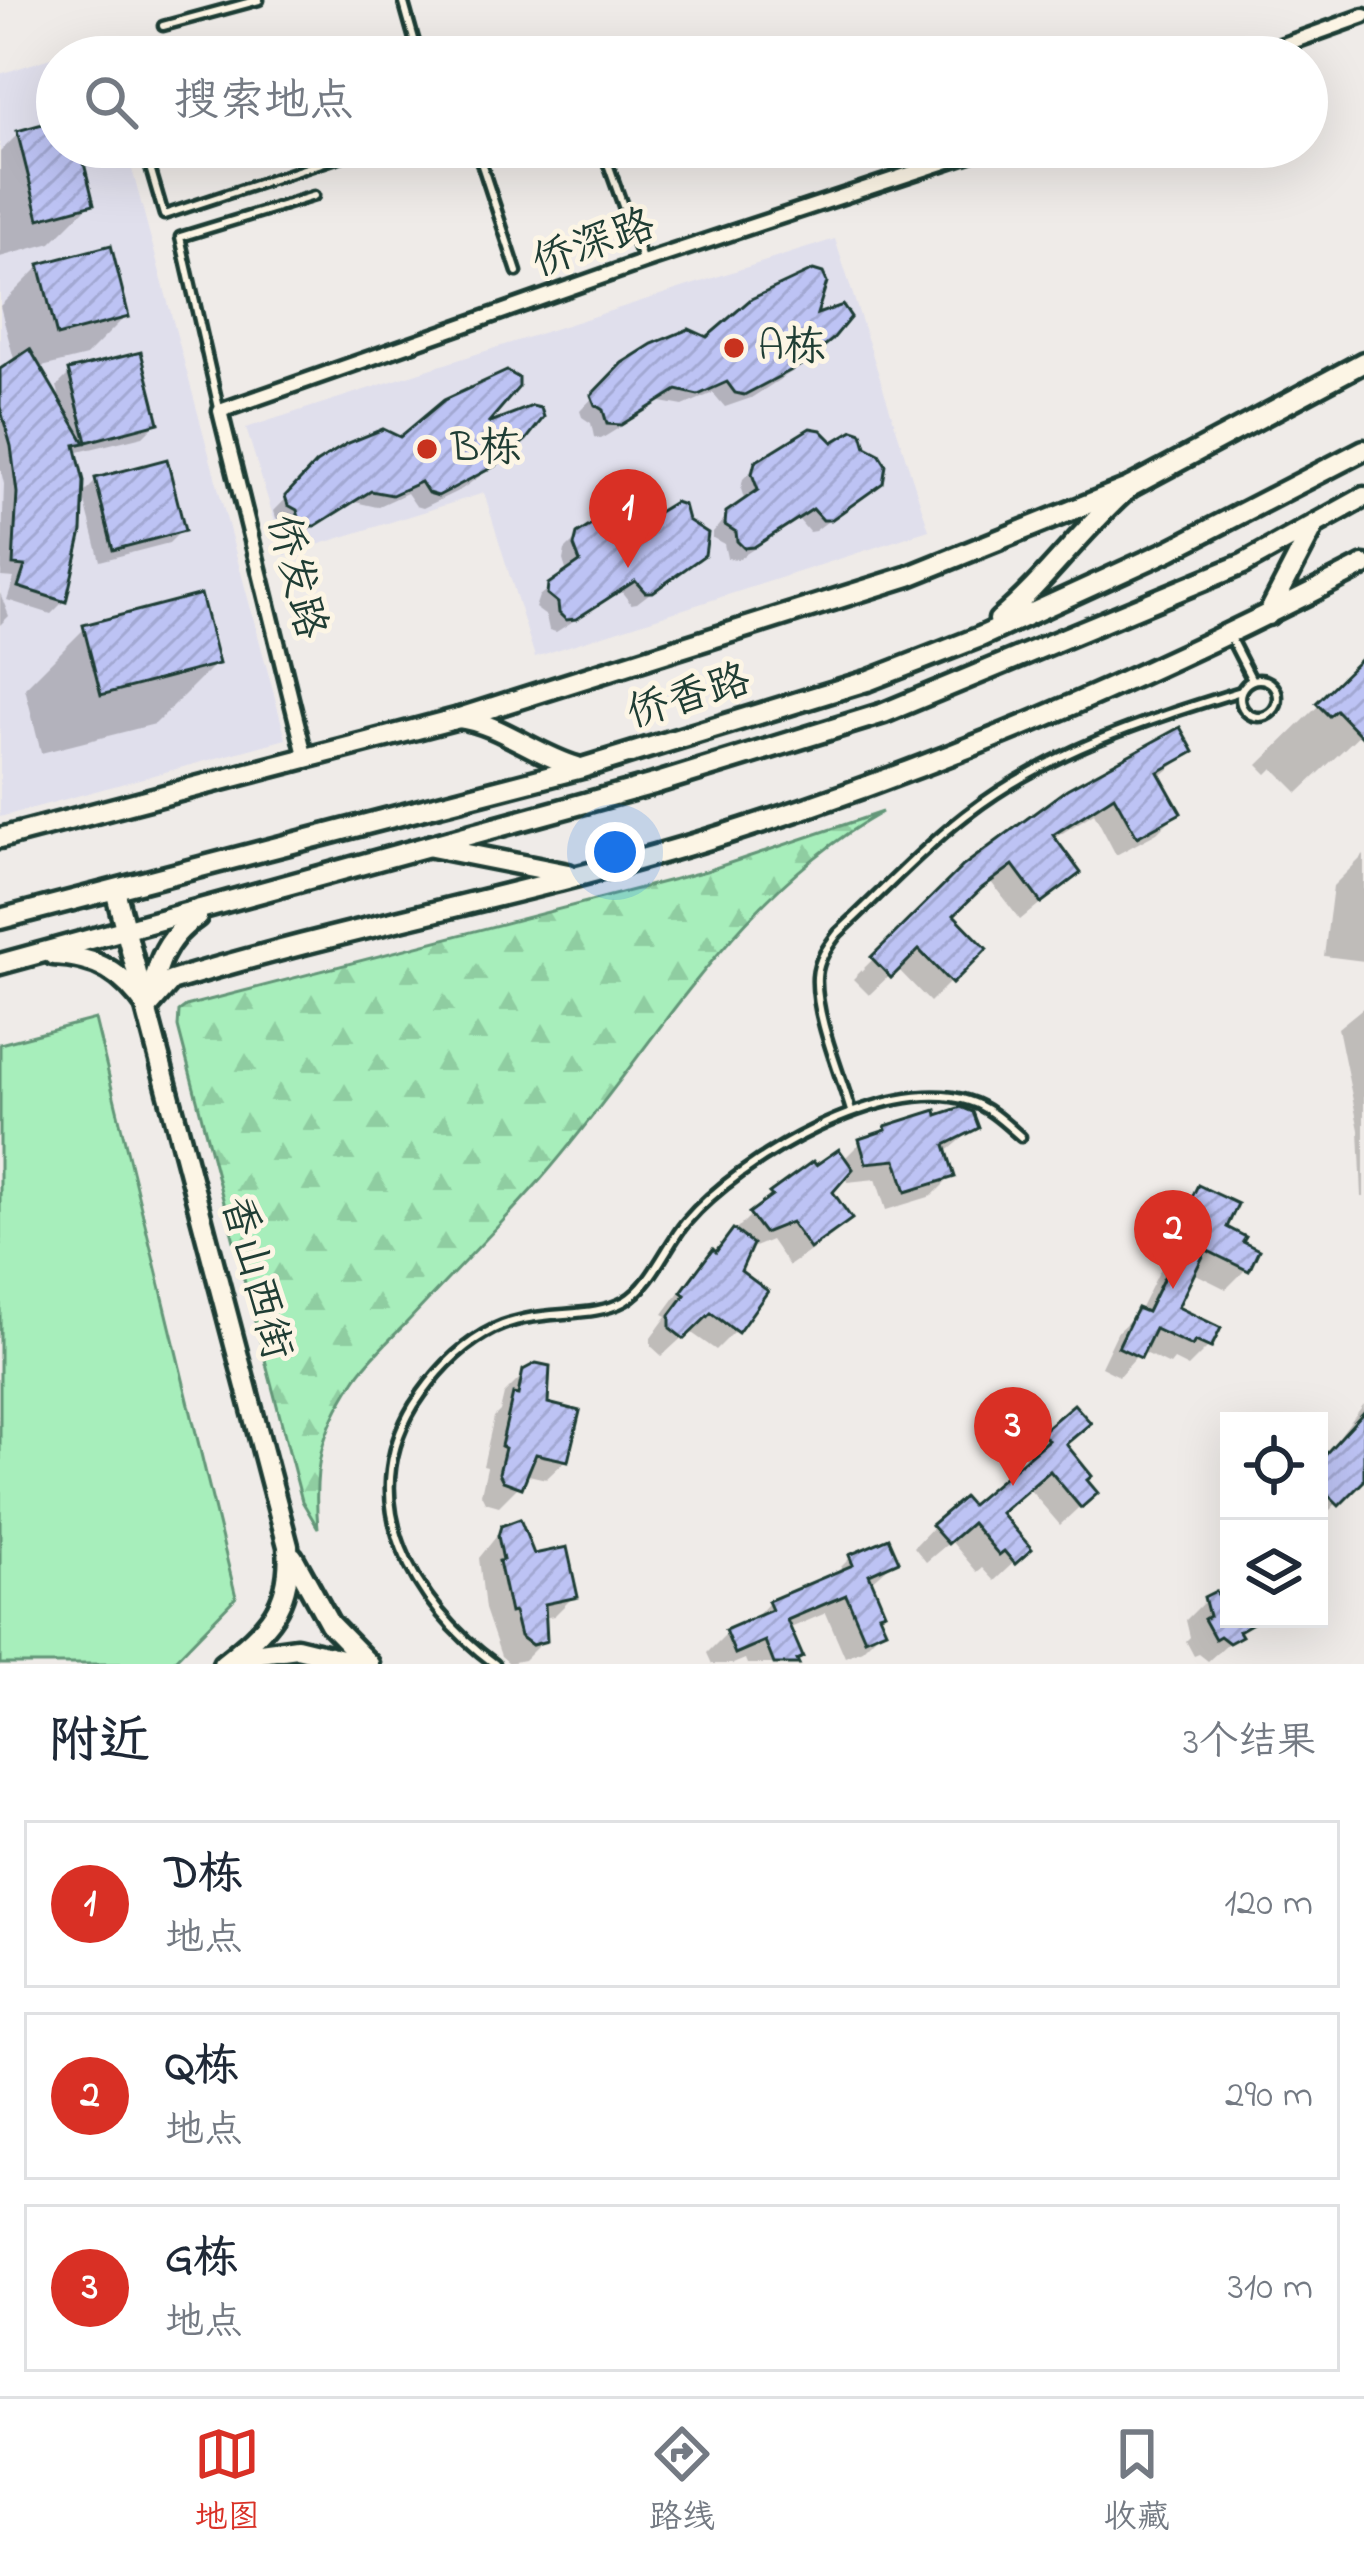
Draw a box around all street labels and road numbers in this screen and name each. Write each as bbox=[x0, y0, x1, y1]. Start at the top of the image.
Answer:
street label: 侨深路 bbox=[524, 196, 664, 294]
street label: 侨发路 bbox=[250, 508, 340, 646]
street label: 侨香路 bbox=[620, 650, 758, 746]
street label: 香山西街 bbox=[204, 1189, 306, 1367]

